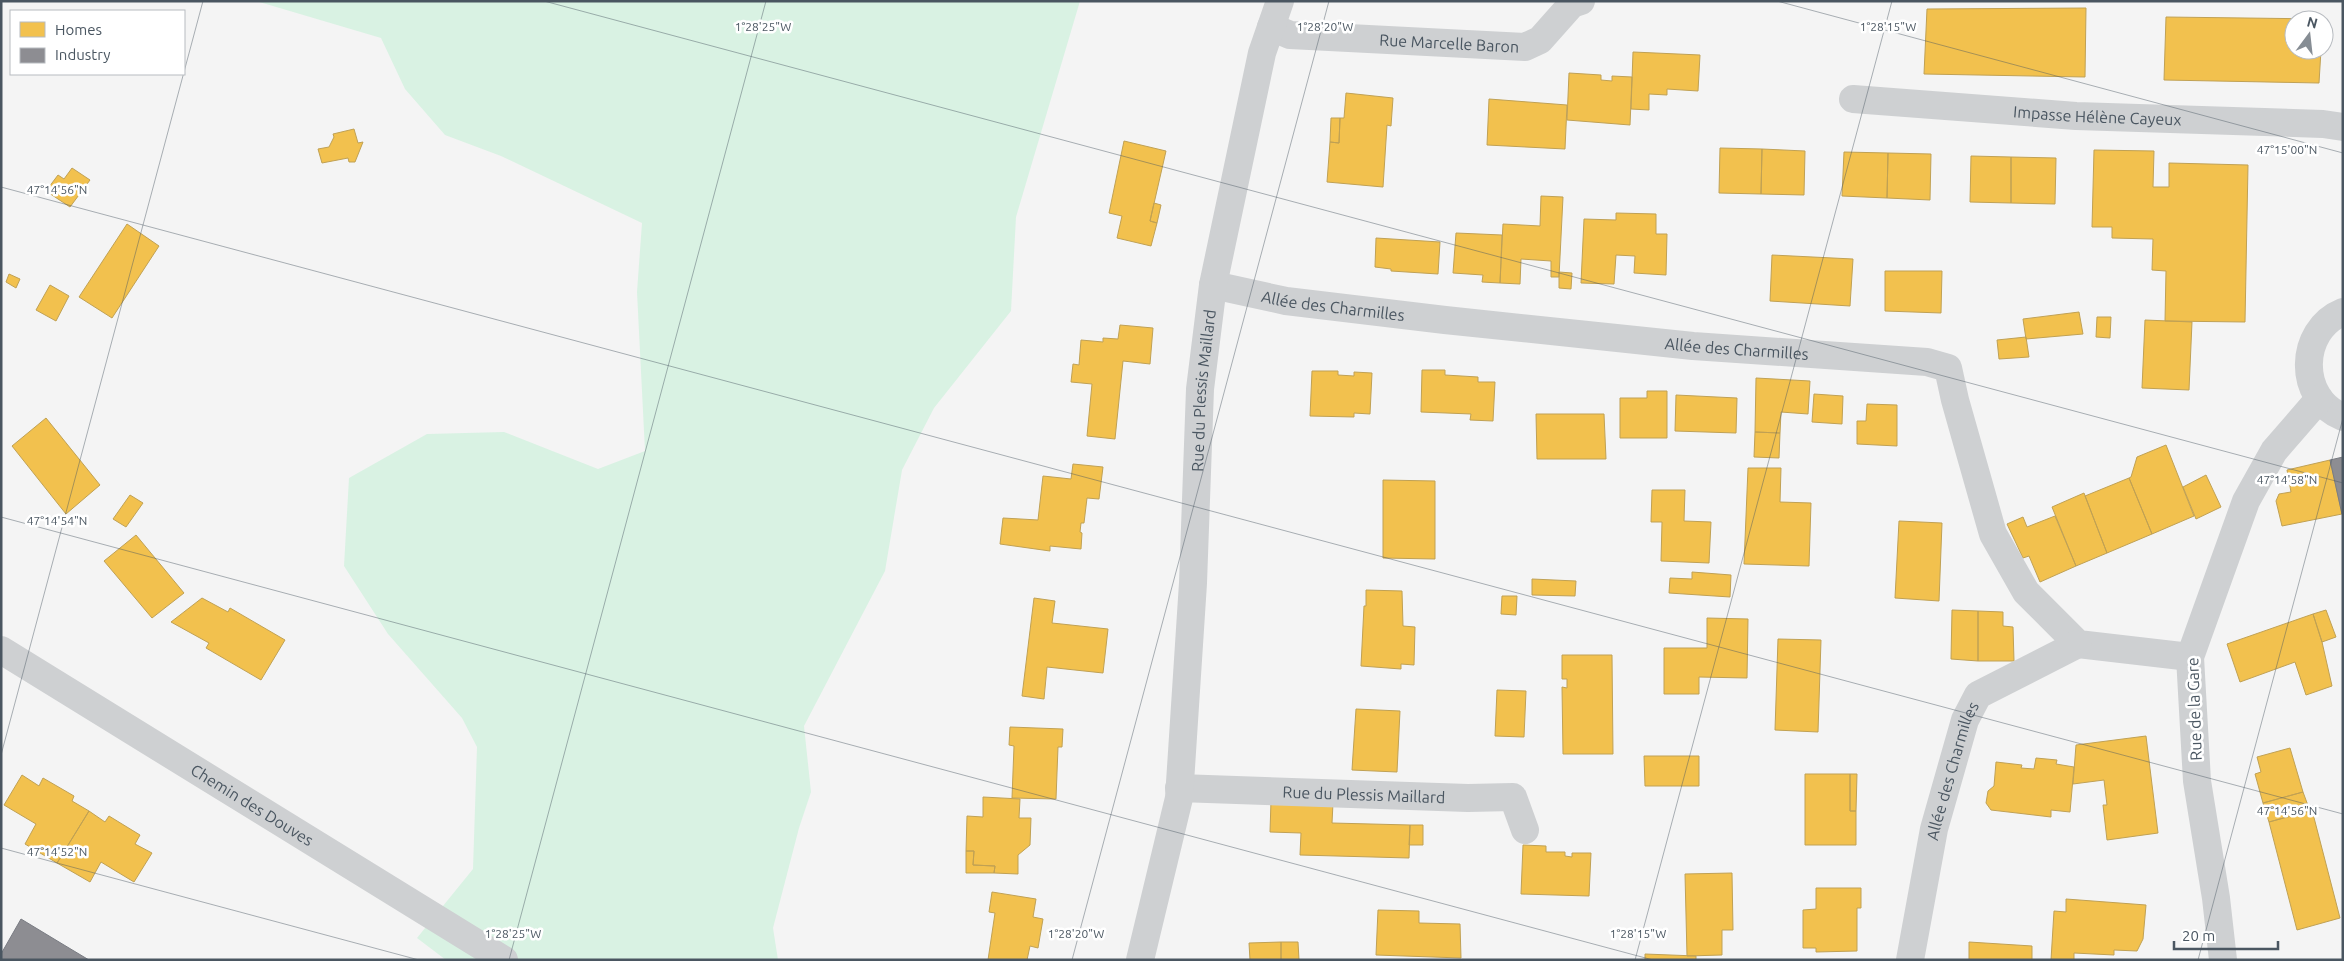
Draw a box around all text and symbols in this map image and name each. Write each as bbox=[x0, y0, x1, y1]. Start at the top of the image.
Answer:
legend bbox=[10, 10, 185, 75]
north arrow bbox=[2284, 10, 2334, 60]
text: N bbox=[2305, 13, 2319, 32]
text: 1°28'25"W bbox=[735, 20, 791, 33]
text: 1°28'20"W bbox=[1297, 20, 1353, 33]
text: 1°28'15"W bbox=[1860, 20, 1916, 33]
text: Homes bbox=[55, 21, 102, 38]
street label: Rue Marcelle Baron bbox=[1379, 31, 1520, 56]
text: Industry bbox=[55, 46, 110, 63]
street label: Impasse Hélène Cayeux bbox=[2013, 102, 2182, 128]
text: 47°15'00"N bbox=[2257, 143, 2317, 156]
text: 47°14'56"N bbox=[27, 183, 87, 196]
street label: Allée des Charmilles bbox=[1260, 287, 1406, 324]
street label: Rue du Plessis Maillard bbox=[1188, 308, 1219, 472]
street label: Allée des Charmilles bbox=[1664, 334, 1809, 363]
text: 47°14'58"N bbox=[2257, 473, 2317, 486]
text: 47°14'54"N bbox=[27, 514, 87, 527]
street label: Rue de la Gare bbox=[2183, 657, 2205, 761]
street label: Allée des Charmilles bbox=[1923, 698, 1982, 842]
street label: Chemin des Douves bbox=[188, 760, 317, 849]
street label: Rue du Plessis Maillard bbox=[1282, 783, 1446, 806]
text: 47°14'56"N bbox=[2257, 804, 2317, 817]
text: 47°14'52"N bbox=[27, 845, 87, 858]
scale bar bbox=[2174, 918, 2278, 950]
text: 1°28'25"W bbox=[485, 927, 541, 940]
text: 1°28'20"W bbox=[1048, 927, 1104, 940]
text: 1°28'15"W bbox=[1610, 927, 1666, 940]
text: 20 m bbox=[2182, 927, 2215, 944]

